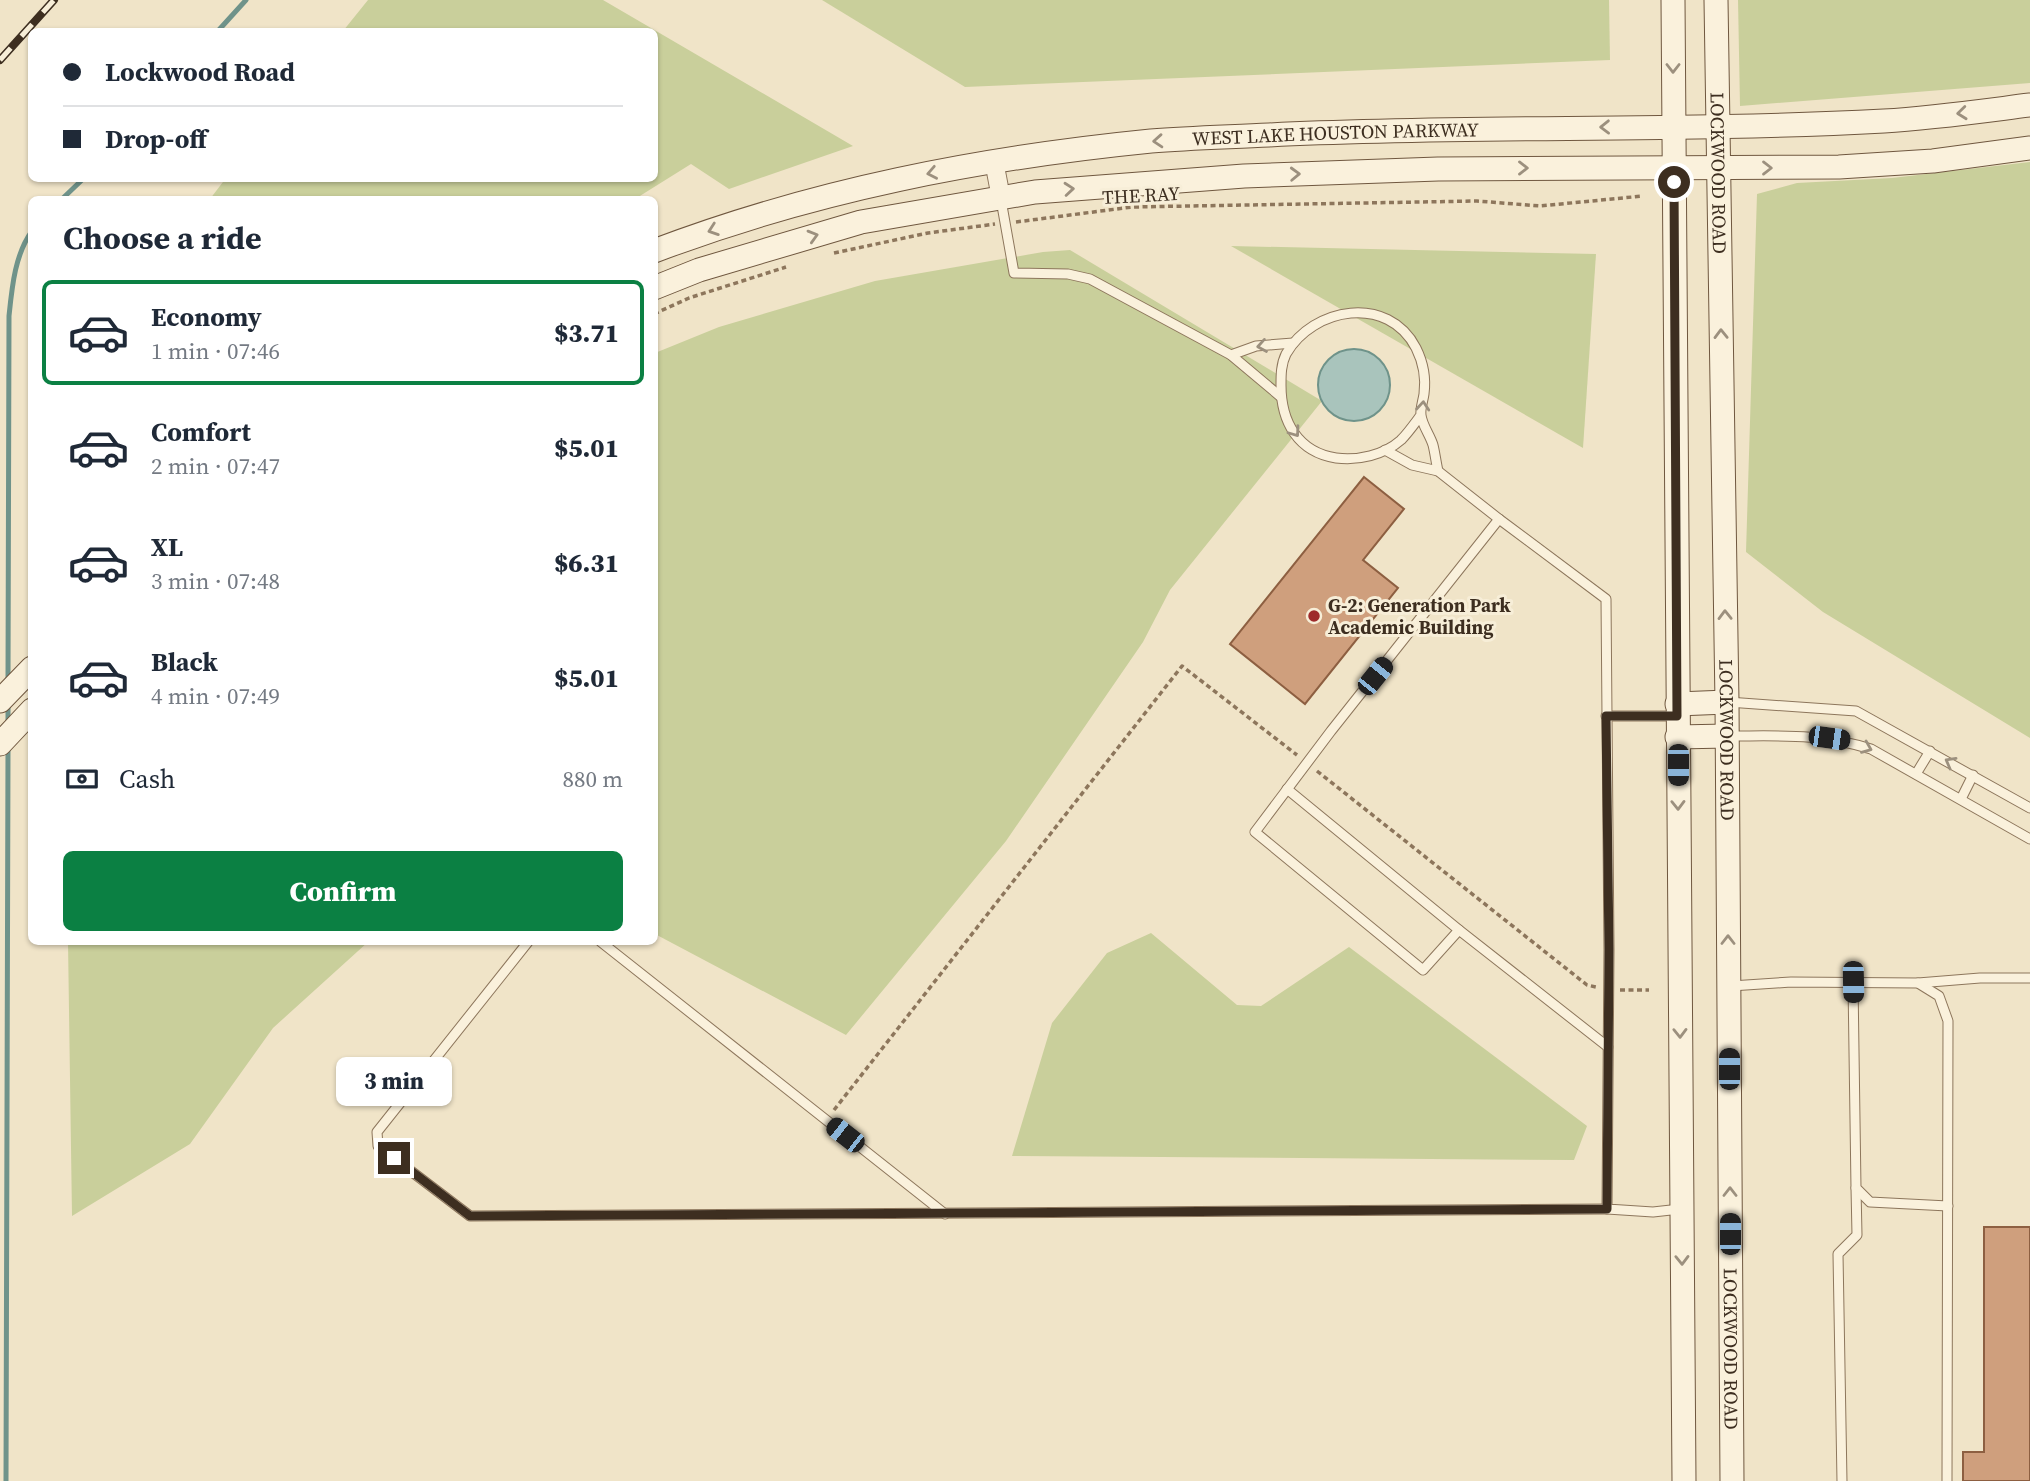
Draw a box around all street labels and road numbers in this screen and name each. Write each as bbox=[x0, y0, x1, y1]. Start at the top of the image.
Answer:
street label: LOCKWOOD ROAD bbox=[1704, 92, 1733, 254]
street label: WEST LAKE HOUSTON PARKWAY bbox=[1191, 116, 1479, 151]
street label: THE RAY bbox=[1101, 180, 1181, 210]
street label: LOCKWOOD ROAD bbox=[1713, 659, 1741, 821]
street label: LOCKWOOD ROAD bbox=[1718, 1268, 1745, 1430]

